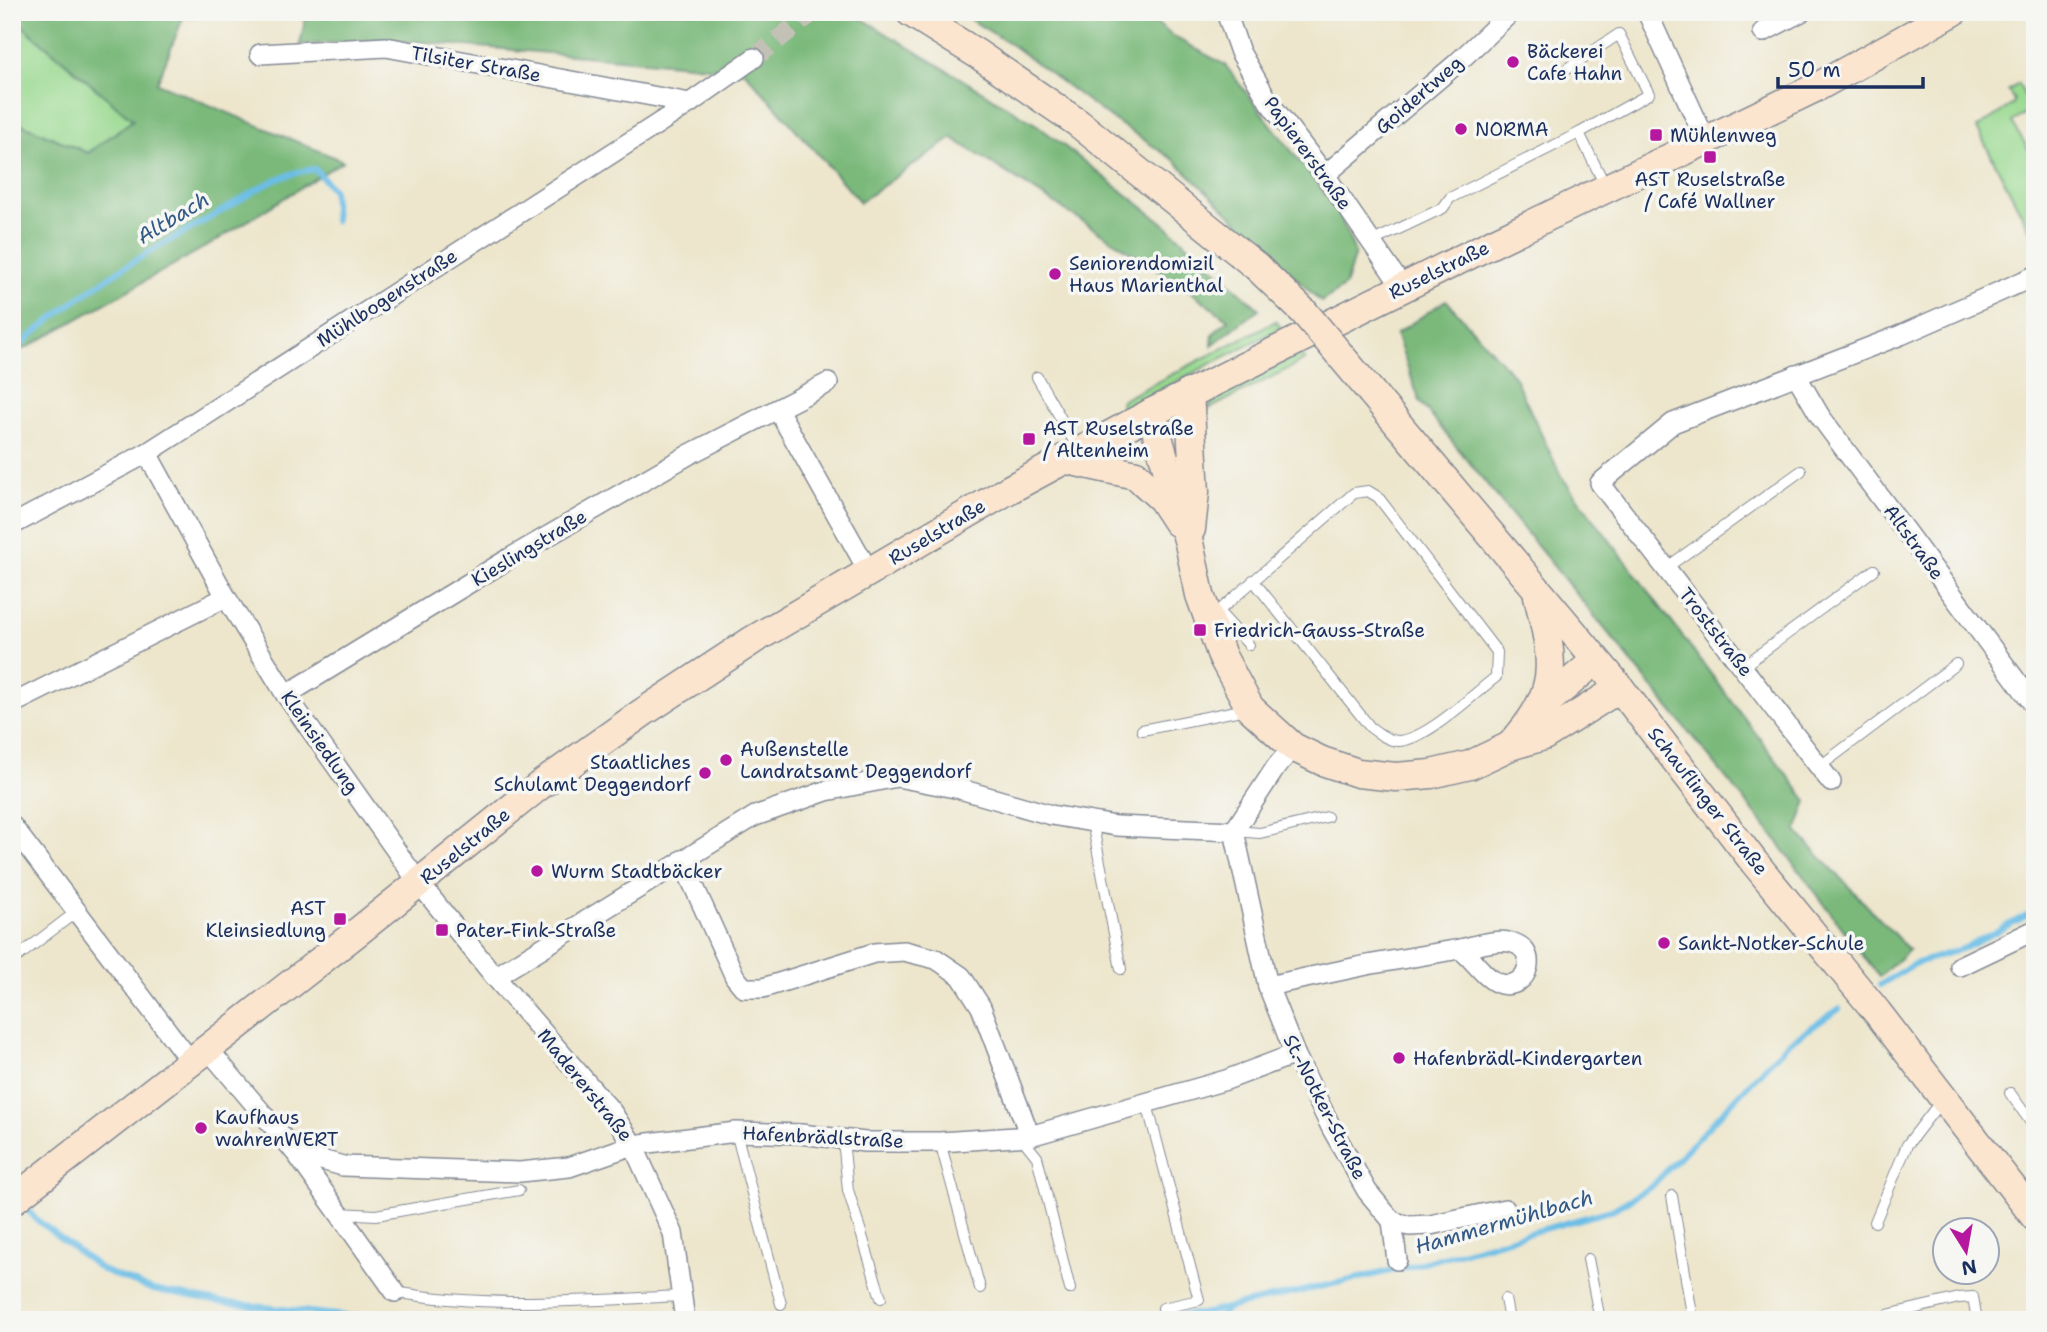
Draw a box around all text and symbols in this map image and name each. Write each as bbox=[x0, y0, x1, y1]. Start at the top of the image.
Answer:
place label: Bäckerei Cafe Hahn bbox=[1527, 39, 1622, 86]
street label: Tilsiter Straße bbox=[409, 40, 543, 88]
scale bar bbox=[1778, 46, 1923, 90]
street label: Goidertweg bbox=[1370, 50, 1468, 140]
marker: Bäckerei Cafe Hahn bbox=[1505, 54, 1521, 70]
text: 50 m bbox=[1788, 56, 1841, 84]
street label: Papiererstraße bbox=[1258, 91, 1358, 215]
place label: NORMA bbox=[1475, 117, 1549, 142]
marker: NORMA bbox=[1453, 121, 1469, 137]
place label: Mühlenweg bbox=[1670, 123, 1777, 148]
marker: Mühlenweg bbox=[1648, 127, 1664, 143]
marker: AST Ruselstraße / Café Wallner bbox=[1702, 149, 1718, 165]
place label: AST Ruselstraße / Café Wallner bbox=[1634, 167, 1786, 214]
water label: Altbach bbox=[132, 185, 214, 251]
street label: Ruselstraße bbox=[1385, 235, 1493, 305]
street label: Mühlbogenstraße bbox=[312, 243, 462, 353]
place label: Seniorendomizil Haus Marienthal bbox=[1069, 251, 1223, 298]
marker: Seniorendomizil Haus Marienthal bbox=[1047, 266, 1063, 282]
place label: AST Ruselstraße / Altenheim bbox=[1043, 416, 1194, 463]
marker: AST Ruselstraße / Altenheim bbox=[1021, 431, 1037, 447]
street label: Ruselstraße bbox=[884, 493, 990, 571]
street label: Altstraße bbox=[1878, 499, 1950, 585]
street label: Kieslingstraße bbox=[467, 504, 591, 592]
street label: Troststraße bbox=[1673, 582, 1759, 682]
place label: Friedrich-Gauss-Straße bbox=[1214, 618, 1425, 643]
marker: Friedrich-Gauss-Straße bbox=[1192, 622, 1208, 638]
street label: Kleinsiedlung bbox=[275, 685, 365, 799]
street label: Schauflinger Straße bbox=[1642, 722, 1774, 880]
place label: Außenstelle Landratsamt Deggendorf bbox=[740, 737, 973, 784]
place label: Staatliches Schulamt Deggendorf bbox=[494, 750, 692, 797]
marker: Außenstelle Landratsamt Deggendorf bbox=[718, 752, 734, 768]
marker: Staatliches Schulamt Deggendorf bbox=[697, 765, 713, 781]
street label: Ruselstraße bbox=[415, 802, 515, 890]
place label: Wurm Stadtbäcker bbox=[551, 859, 722, 884]
marker: Wurm Stadtbäcker bbox=[529, 863, 545, 879]
place label: AST Kleinsiedlung bbox=[206, 896, 326, 943]
marker: AST Kleinsiedlung bbox=[332, 911, 348, 927]
place label: Pater-Fink-Straße bbox=[456, 918, 616, 943]
marker: Pater-Fink-Straße bbox=[434, 922, 450, 938]
place label: Sankt-Notker-Schule bbox=[1678, 931, 1864, 956]
marker: Sankt-Notker-Schule bbox=[1656, 935, 1672, 951]
street label: Madererstraße bbox=[532, 1023, 638, 1147]
street label: St.-Notker-Straße bbox=[1278, 1030, 1372, 1184]
place label: Hafenbrädl-Kindergarten bbox=[1413, 1046, 1642, 1071]
marker: Hafenbrädl-Kindergarten bbox=[1391, 1050, 1407, 1066]
place label: Kaufhaus wahrenWERT bbox=[215, 1105, 339, 1152]
marker: Kaufhaus wahrenWERT bbox=[193, 1120, 209, 1136]
street label: Hafenbrädlstraße bbox=[742, 1120, 904, 1154]
water label: Hammermühlbach bbox=[1412, 1183, 1596, 1261]
north arrow bbox=[1932, 1216, 2002, 1286]
text: N bbox=[1959, 1253, 1979, 1281]

